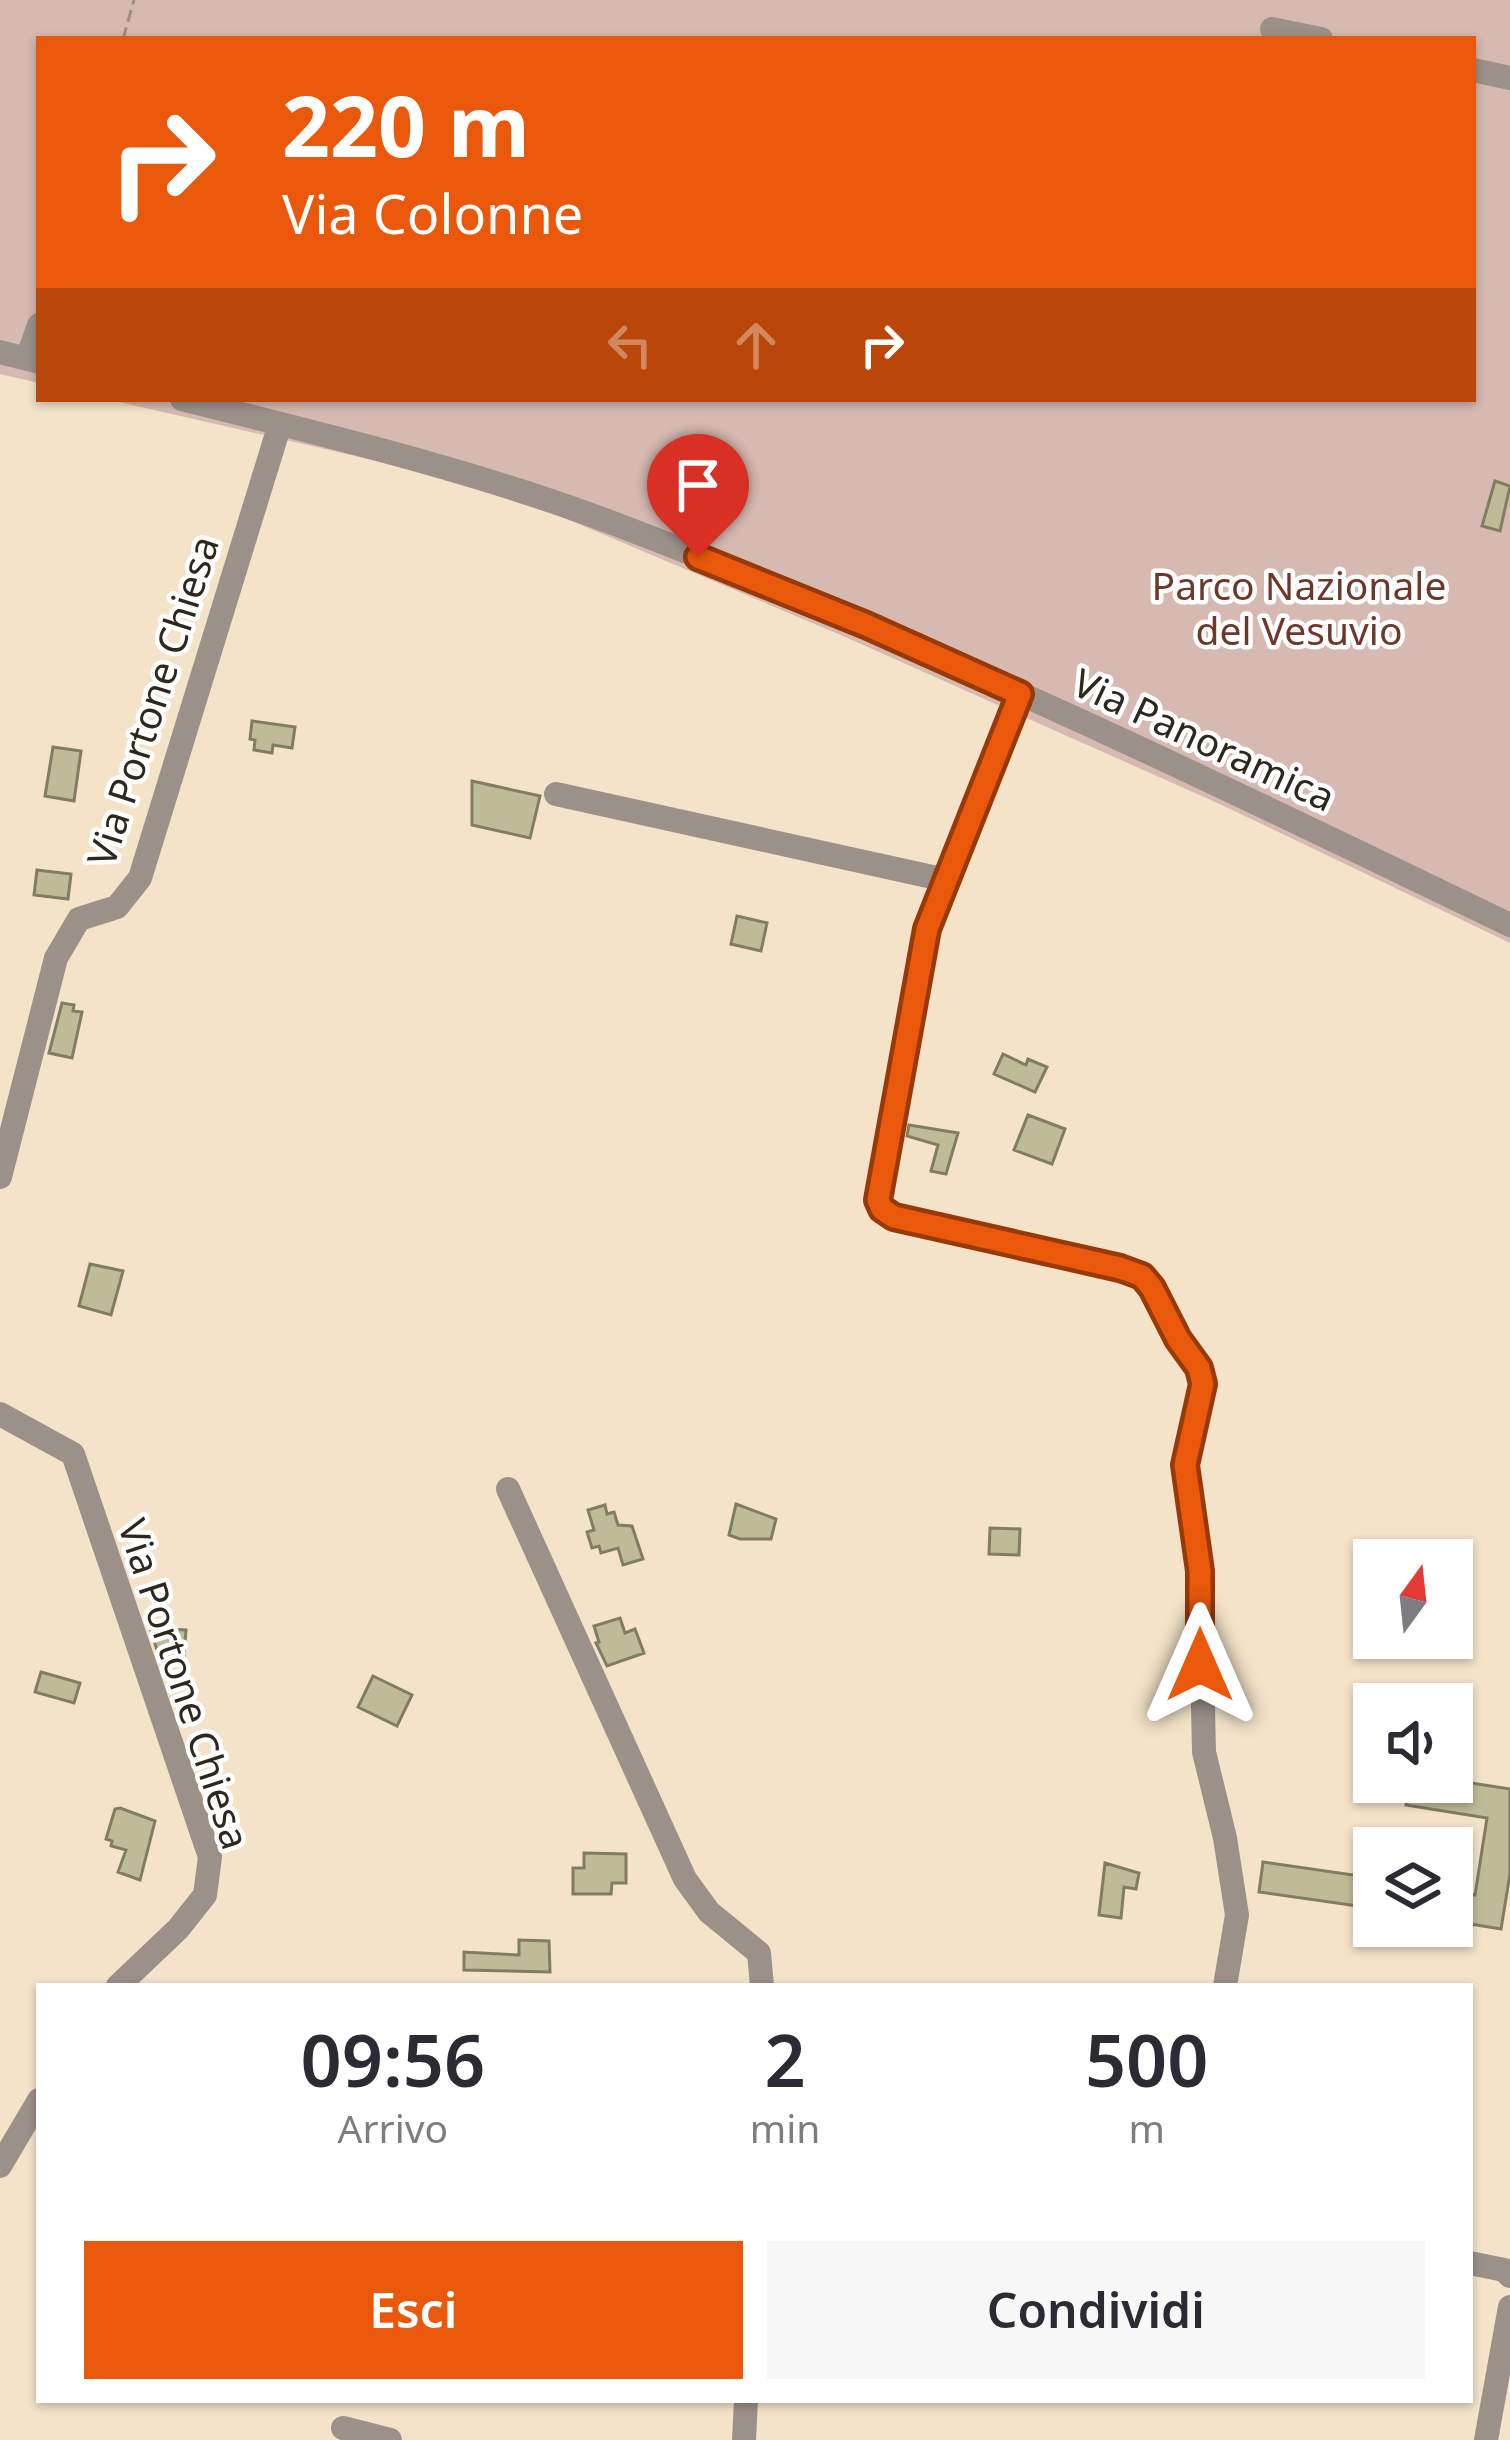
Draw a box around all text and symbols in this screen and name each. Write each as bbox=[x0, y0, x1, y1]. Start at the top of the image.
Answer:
text: 220 m bbox=[282, 67, 530, 182]
icon: right bbox=[84, 84, 240, 240]
text: Via Colonne bbox=[282, 176, 583, 250]
icon: left bbox=[597, 312, 663, 378]
icon: ahead bbox=[723, 312, 789, 378]
icon: right bbox=[849, 312, 915, 378]
pin bbox=[647, 434, 749, 557]
icon: arrive bbox=[665, 452, 731, 518]
street label: Via Portone Chiesa bbox=[73, 529, 230, 872]
park label: Parco Nazionale del Vesuvio bbox=[1152, 558, 1446, 656]
street label: Via Panoramica bbox=[1065, 655, 1344, 822]
street label: Via Portone Chiesa bbox=[107, 1512, 264, 1855]
north arrow bbox=[1353, 1539, 1473, 1659]
map controls bbox=[1353, 1539, 1473, 1947]
position arrow bbox=[1137, 1602, 1263, 1728]
button: sound bbox=[1353, 1683, 1473, 1803]
button: layers bbox=[1353, 1827, 1473, 1947]
text: 09:56 bbox=[301, 2010, 485, 2108]
text: 2 bbox=[764, 2010, 806, 2108]
text: 500 bbox=[1085, 2010, 1208, 2108]
text: Arrivo bbox=[338, 2101, 448, 2154]
text: min bbox=[750, 2101, 820, 2154]
text: m bbox=[1128, 2101, 1165, 2154]
button: Esci bbox=[84, 2241, 743, 2379]
button: Condividi bbox=[767, 2241, 1425, 2379]

